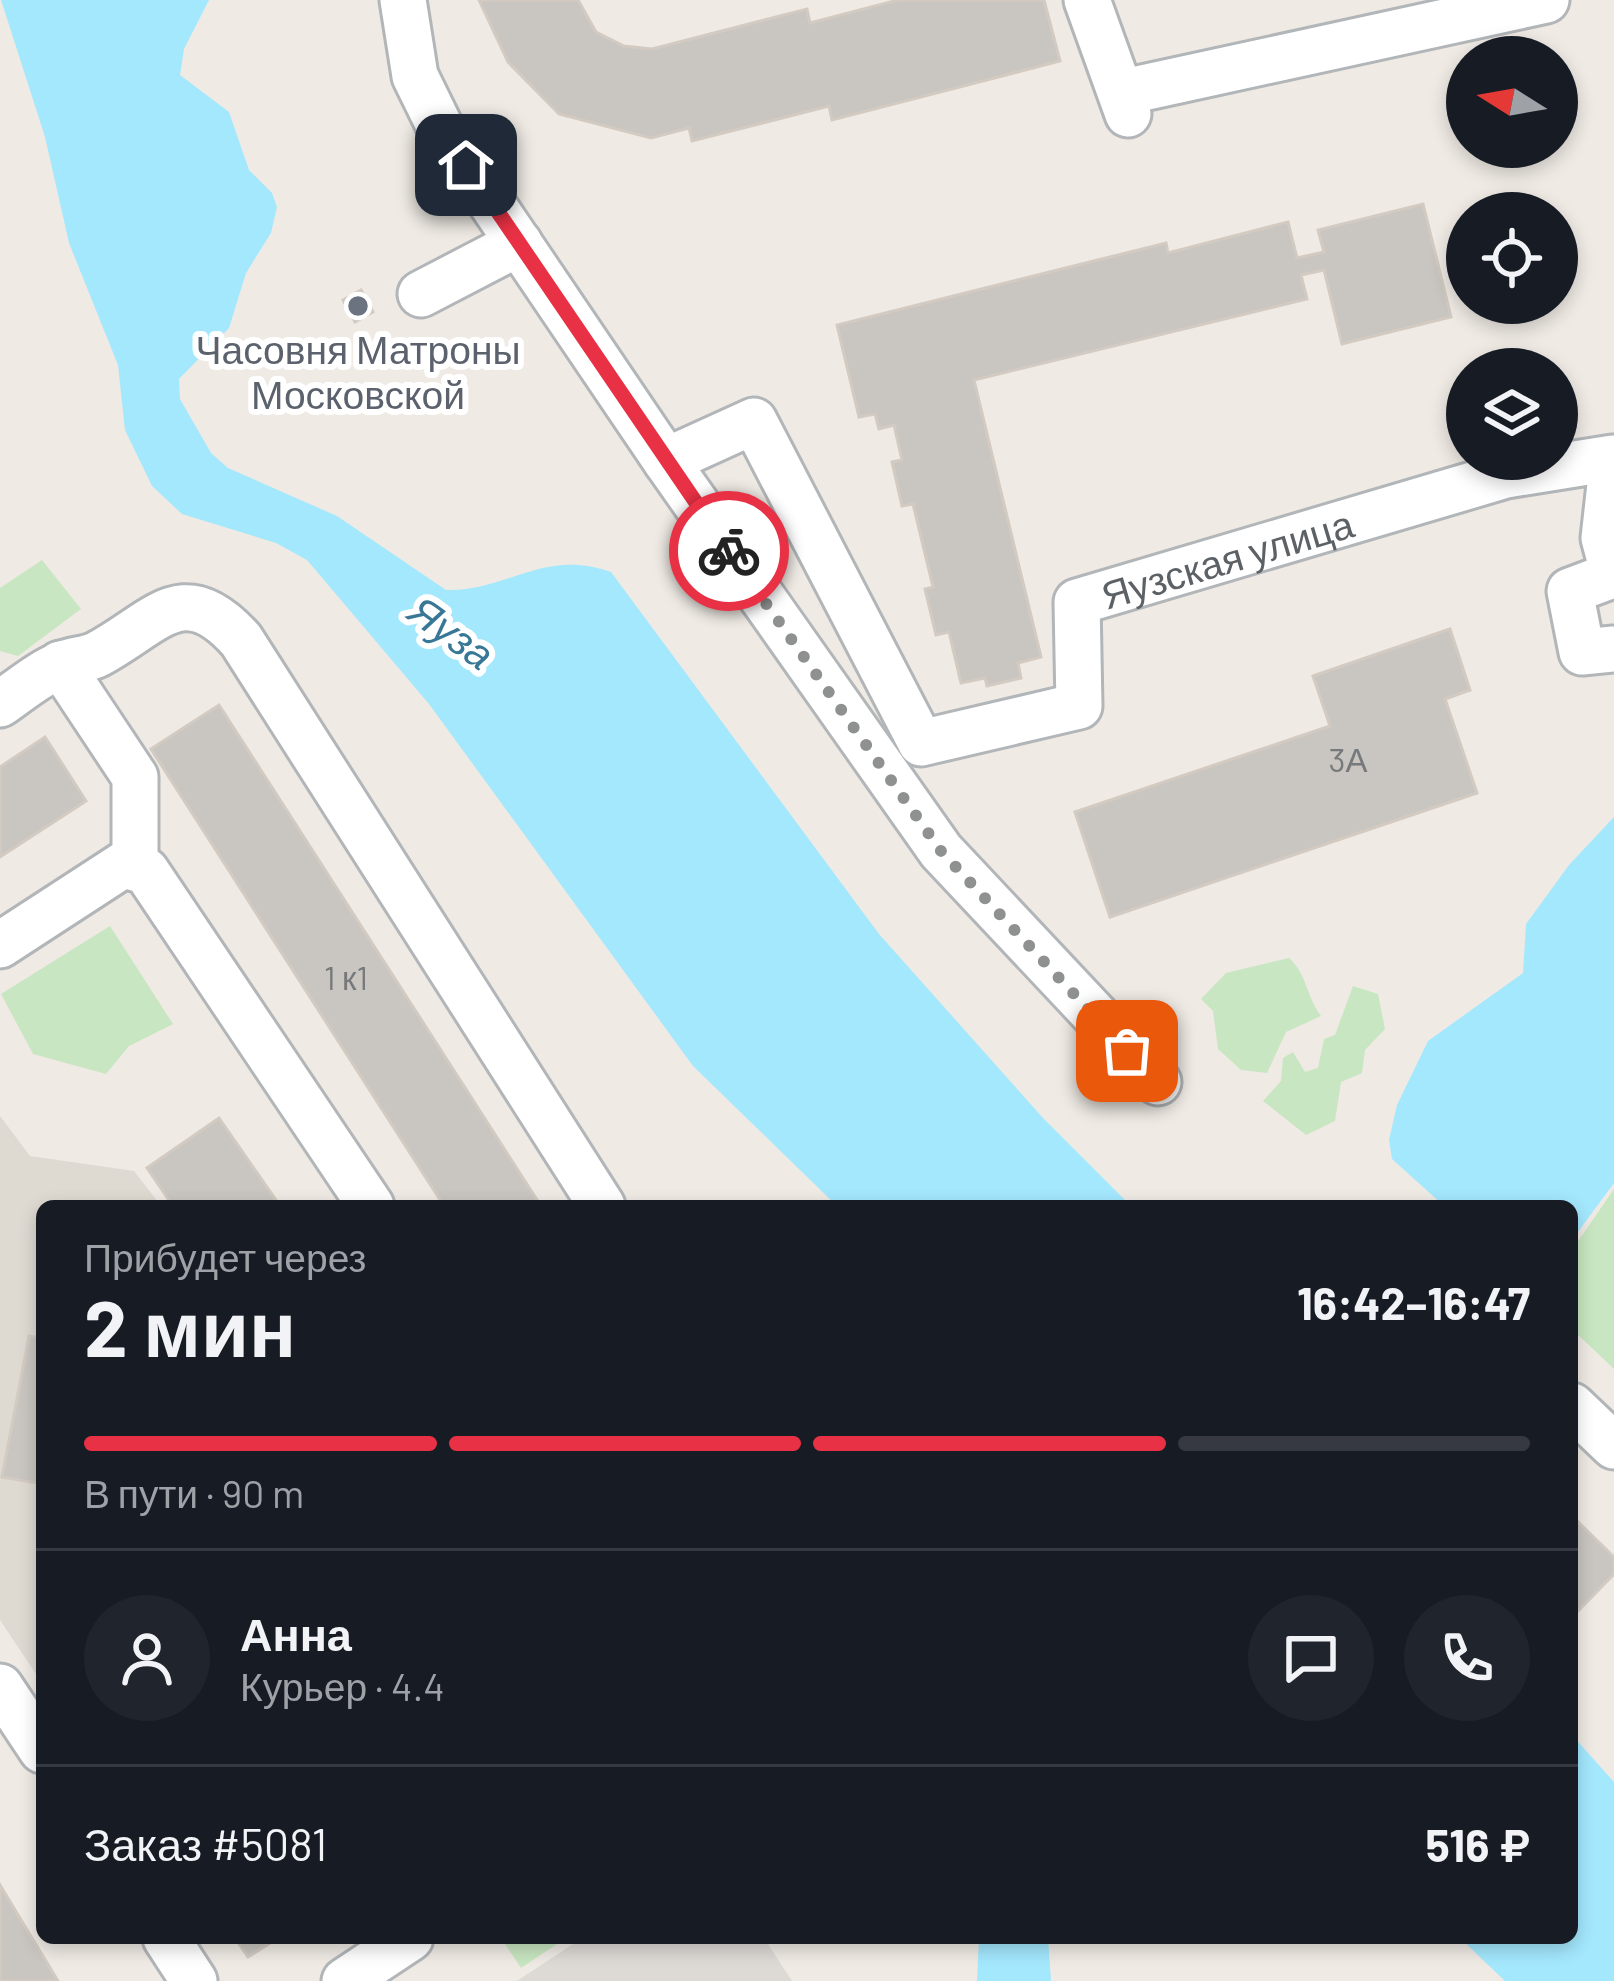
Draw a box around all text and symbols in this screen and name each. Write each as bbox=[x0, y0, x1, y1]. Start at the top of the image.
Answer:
north arrow bbox=[1446, 36, 1578, 168]
map controls bbox=[1446, 36, 1578, 480]
pin bbox=[415, 114, 517, 216]
icon: home bbox=[433, 132, 499, 198]
button: locate bbox=[1446, 192, 1578, 324]
marker: Часовня Матроны Московской bbox=[345, 293, 371, 319]
place label: Часовня Матроны Московской bbox=[195, 325, 521, 417]
button: layers bbox=[1446, 348, 1578, 480]
courier bbox=[669, 491, 789, 611]
street label: Яузская улица bbox=[1095, 498, 1359, 617]
icon: bike bbox=[696, 518, 762, 584]
water label: Яуза bbox=[399, 583, 505, 679]
house number: 3А bbox=[1328, 739, 1368, 779]
house number: 1 к1 bbox=[324, 957, 368, 997]
pin bbox=[1076, 1000, 1178, 1102]
icon: bag bbox=[1094, 1018, 1160, 1084]
text: Прибудет через bbox=[84, 1233, 366, 1280]
text: 16:42–16:47 bbox=[1297, 1275, 1530, 1329]
text: 2 мин bbox=[84, 1279, 296, 1373]
text: В пути · 90 m bbox=[84, 1469, 304, 1516]
button: person bbox=[84, 1595, 210, 1721]
button: chat bbox=[1248, 1595, 1374, 1721]
button: phone bbox=[1404, 1595, 1530, 1721]
text: Анна bbox=[240, 1606, 352, 1660]
text: Курьер · 4.4 bbox=[240, 1662, 445, 1709]
text: Заказ #5081 bbox=[84, 1816, 327, 1870]
text: 516 ₽ bbox=[1426, 1817, 1530, 1871]

